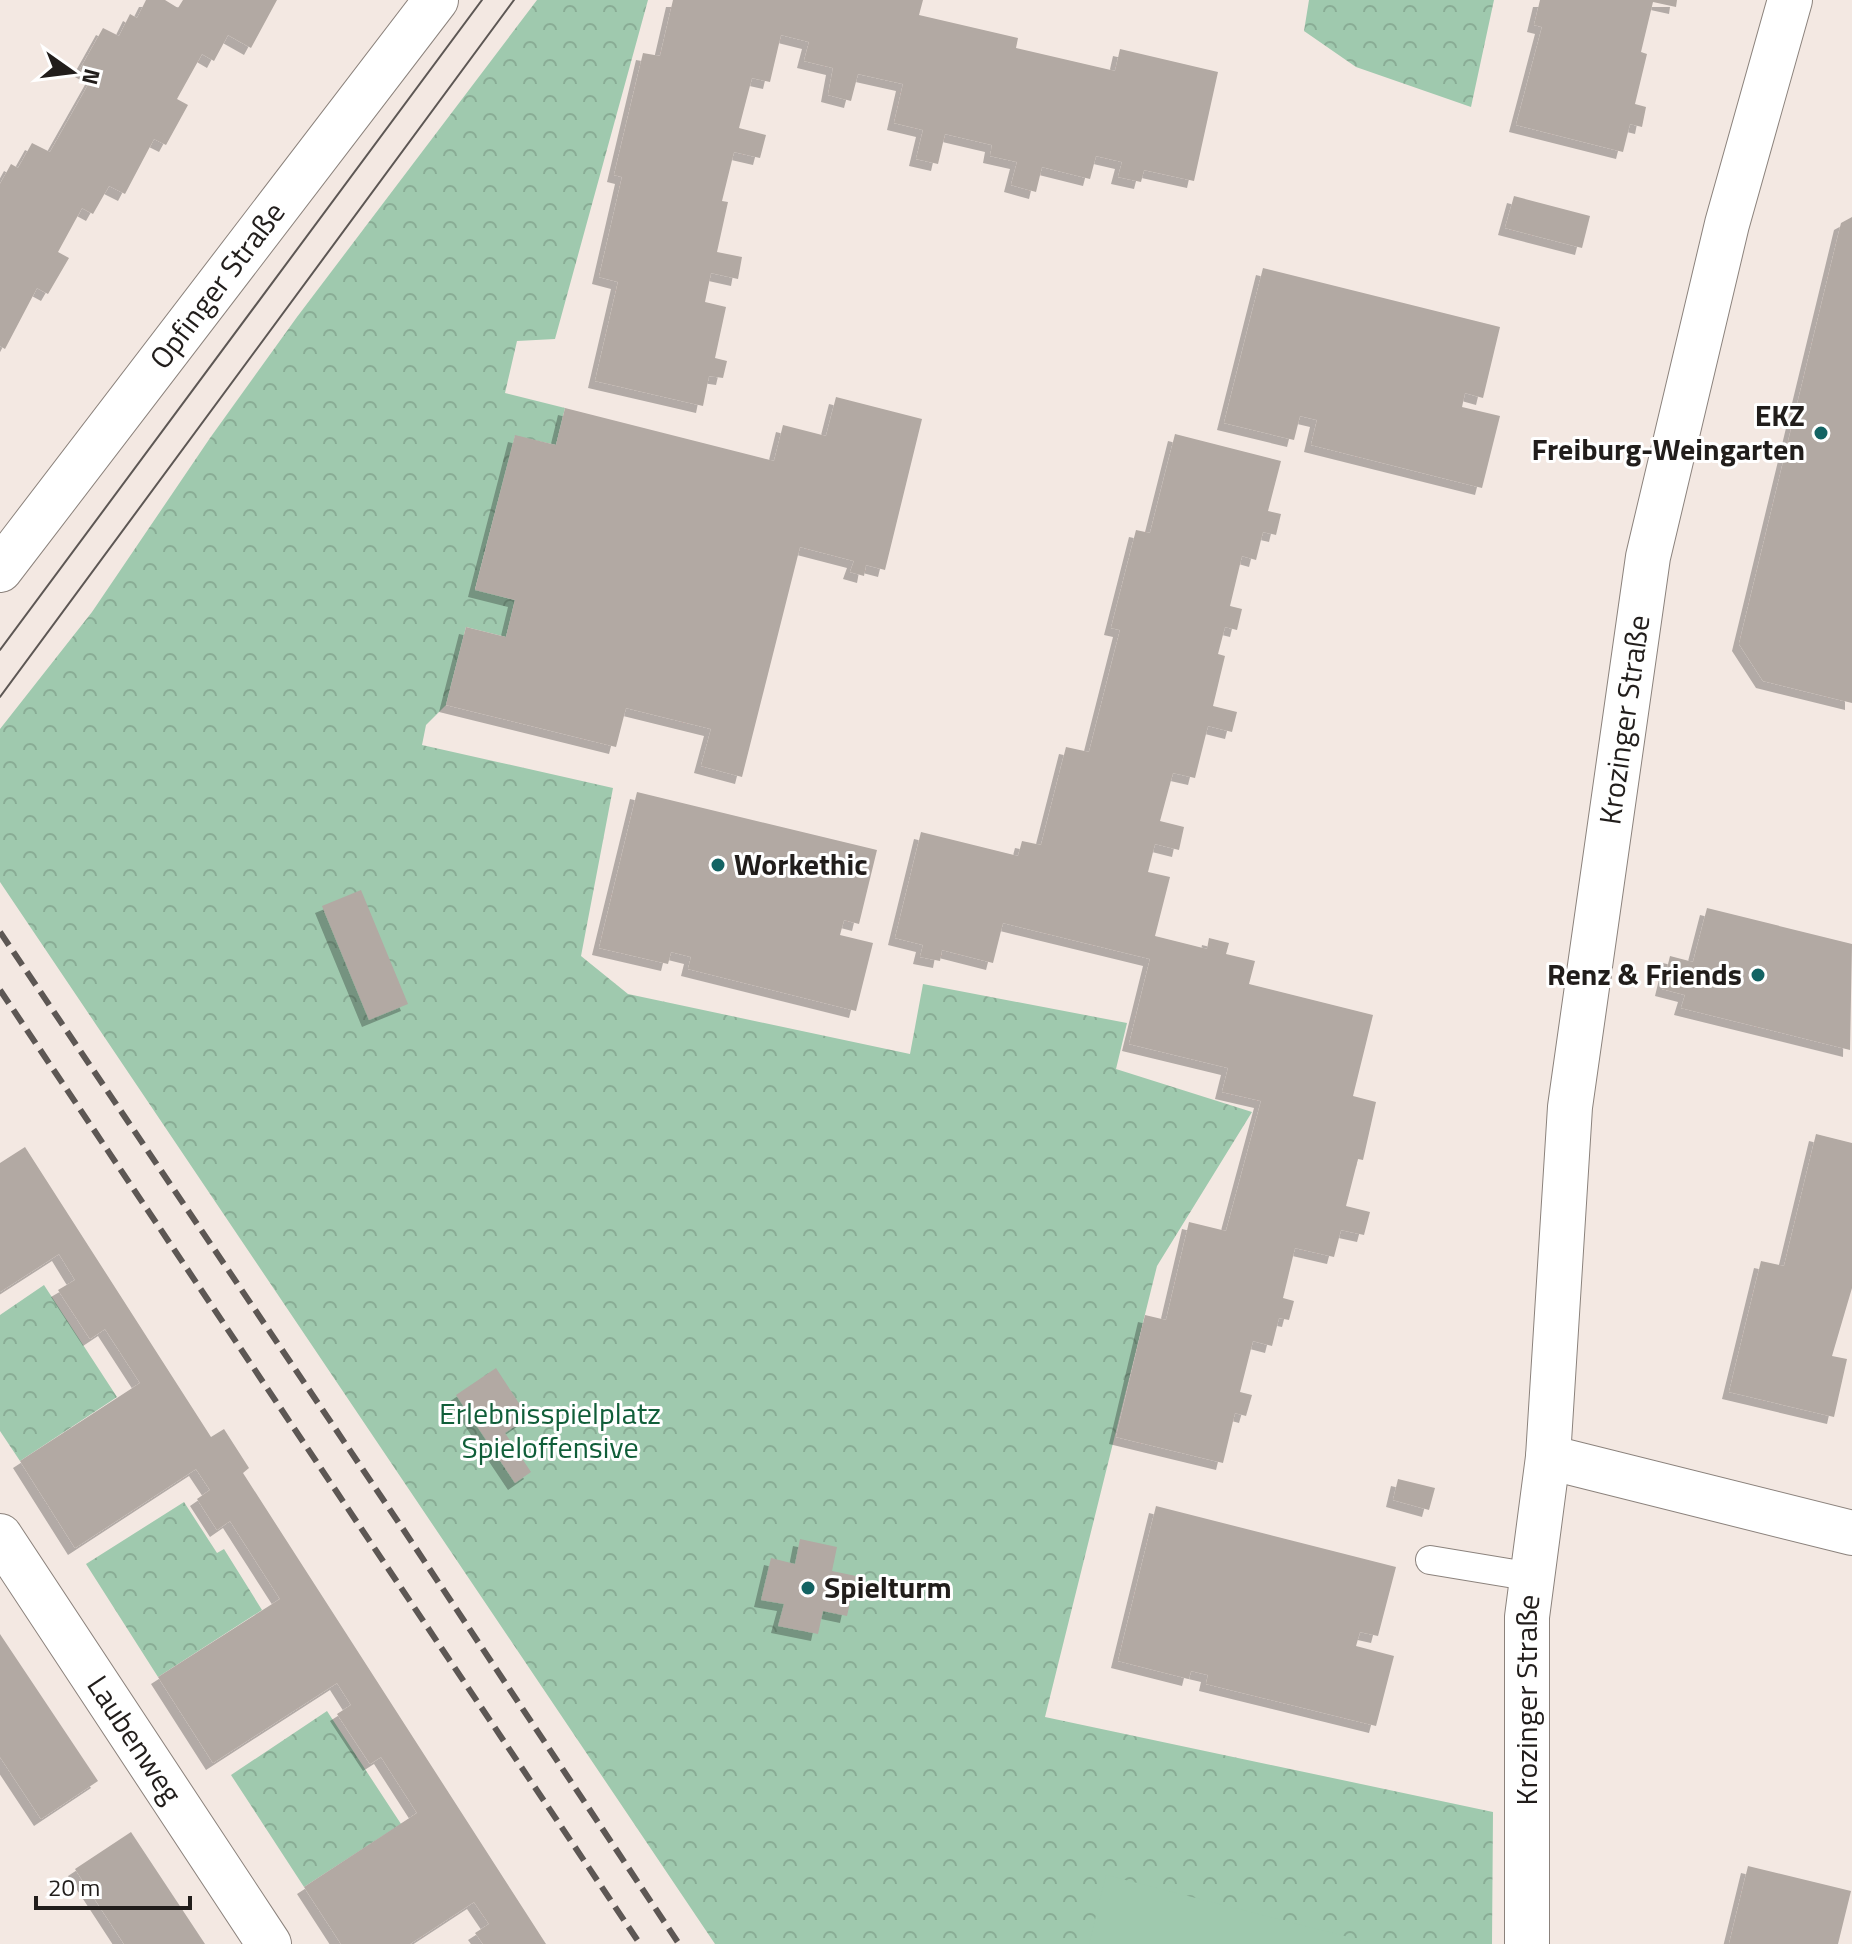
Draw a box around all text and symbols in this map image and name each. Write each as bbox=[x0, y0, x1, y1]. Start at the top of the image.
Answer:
north arrow bbox=[32, 32, 112, 112]
text: N bbox=[73, 65, 110, 88]
street label: Opfinger Straße bbox=[138, 192, 296, 379]
place label: EKZ Freiburg-Weingarten bbox=[1532, 392, 1805, 472]
marker: EKZ Freiburg-Weingarten bbox=[1812, 424, 1830, 442]
street label: Krozinger Straße bbox=[1586, 612, 1661, 828]
place label: Workethic bbox=[734, 841, 868, 887]
marker: Workethic bbox=[709, 856, 727, 874]
place label: Renz & Friends bbox=[1547, 951, 1742, 997]
marker: Renz & Friends bbox=[1749, 966, 1767, 984]
park label: Erlebnisspielplatz Spieloffensive bbox=[439, 1390, 661, 1470]
place label: Spielturm bbox=[824, 1564, 952, 1610]
marker: Spielturm bbox=[799, 1579, 817, 1597]
street label: Krozinger Straße bbox=[1503, 1592, 1552, 1806]
street label: Laubenweg bbox=[76, 1666, 194, 1813]
scale bar bbox=[36, 1860, 190, 1910]
text: 20 m bbox=[48, 1869, 100, 1905]

